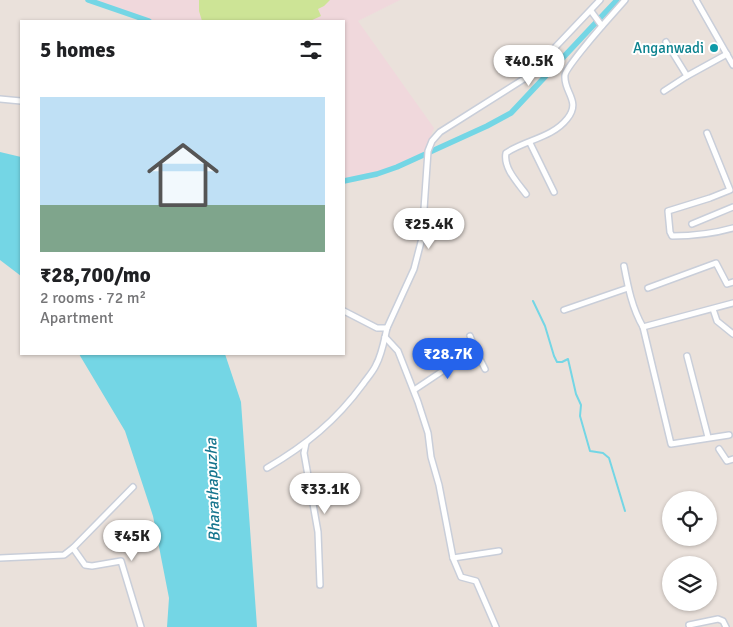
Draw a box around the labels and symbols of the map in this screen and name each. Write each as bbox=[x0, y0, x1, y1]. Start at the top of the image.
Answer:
place label: Anganwadi bbox=[633, 39, 704, 57]
marker: Anganwadi bbox=[708, 42, 720, 54]
pin: ₹40.5K bbox=[488, 44, 570, 87]
pin: ₹25.4K bbox=[388, 208, 470, 250]
pin: ₹28.7K bbox=[407, 338, 489, 380]
water label: Bharathapuzha bbox=[201, 437, 225, 542]
pin: ₹33.1K bbox=[284, 472, 366, 515]
pin: ₹45K bbox=[102, 520, 162, 562]

